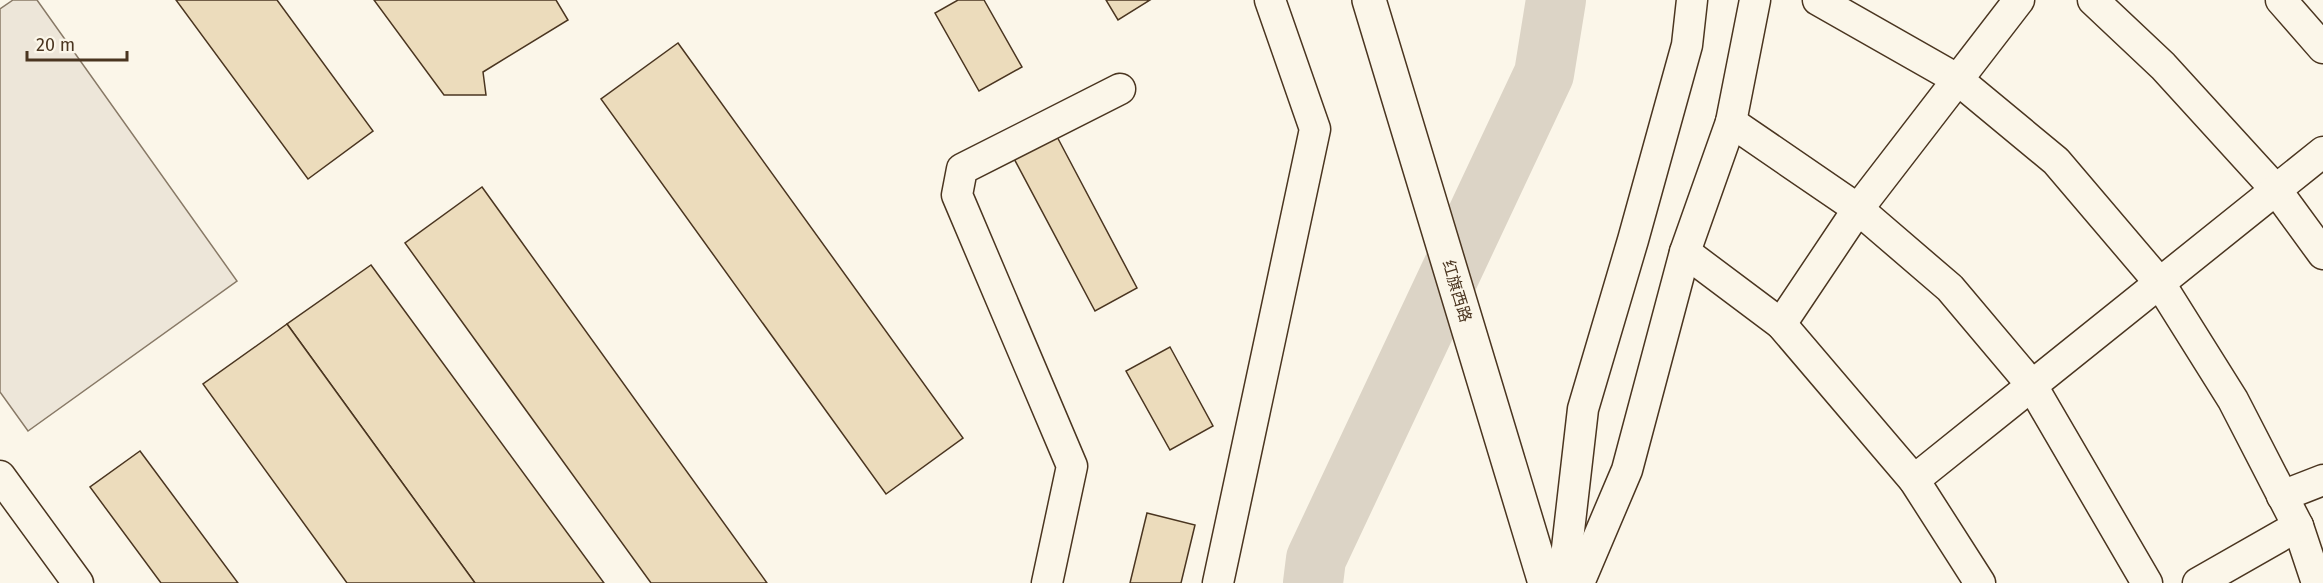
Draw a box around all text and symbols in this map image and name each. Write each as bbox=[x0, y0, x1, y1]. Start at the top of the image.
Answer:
scale bar bbox=[27, 24, 128, 62]
text: 20 m bbox=[36, 34, 75, 56]
street label: 红旗西路 bbox=[1439, 258, 1475, 324]

